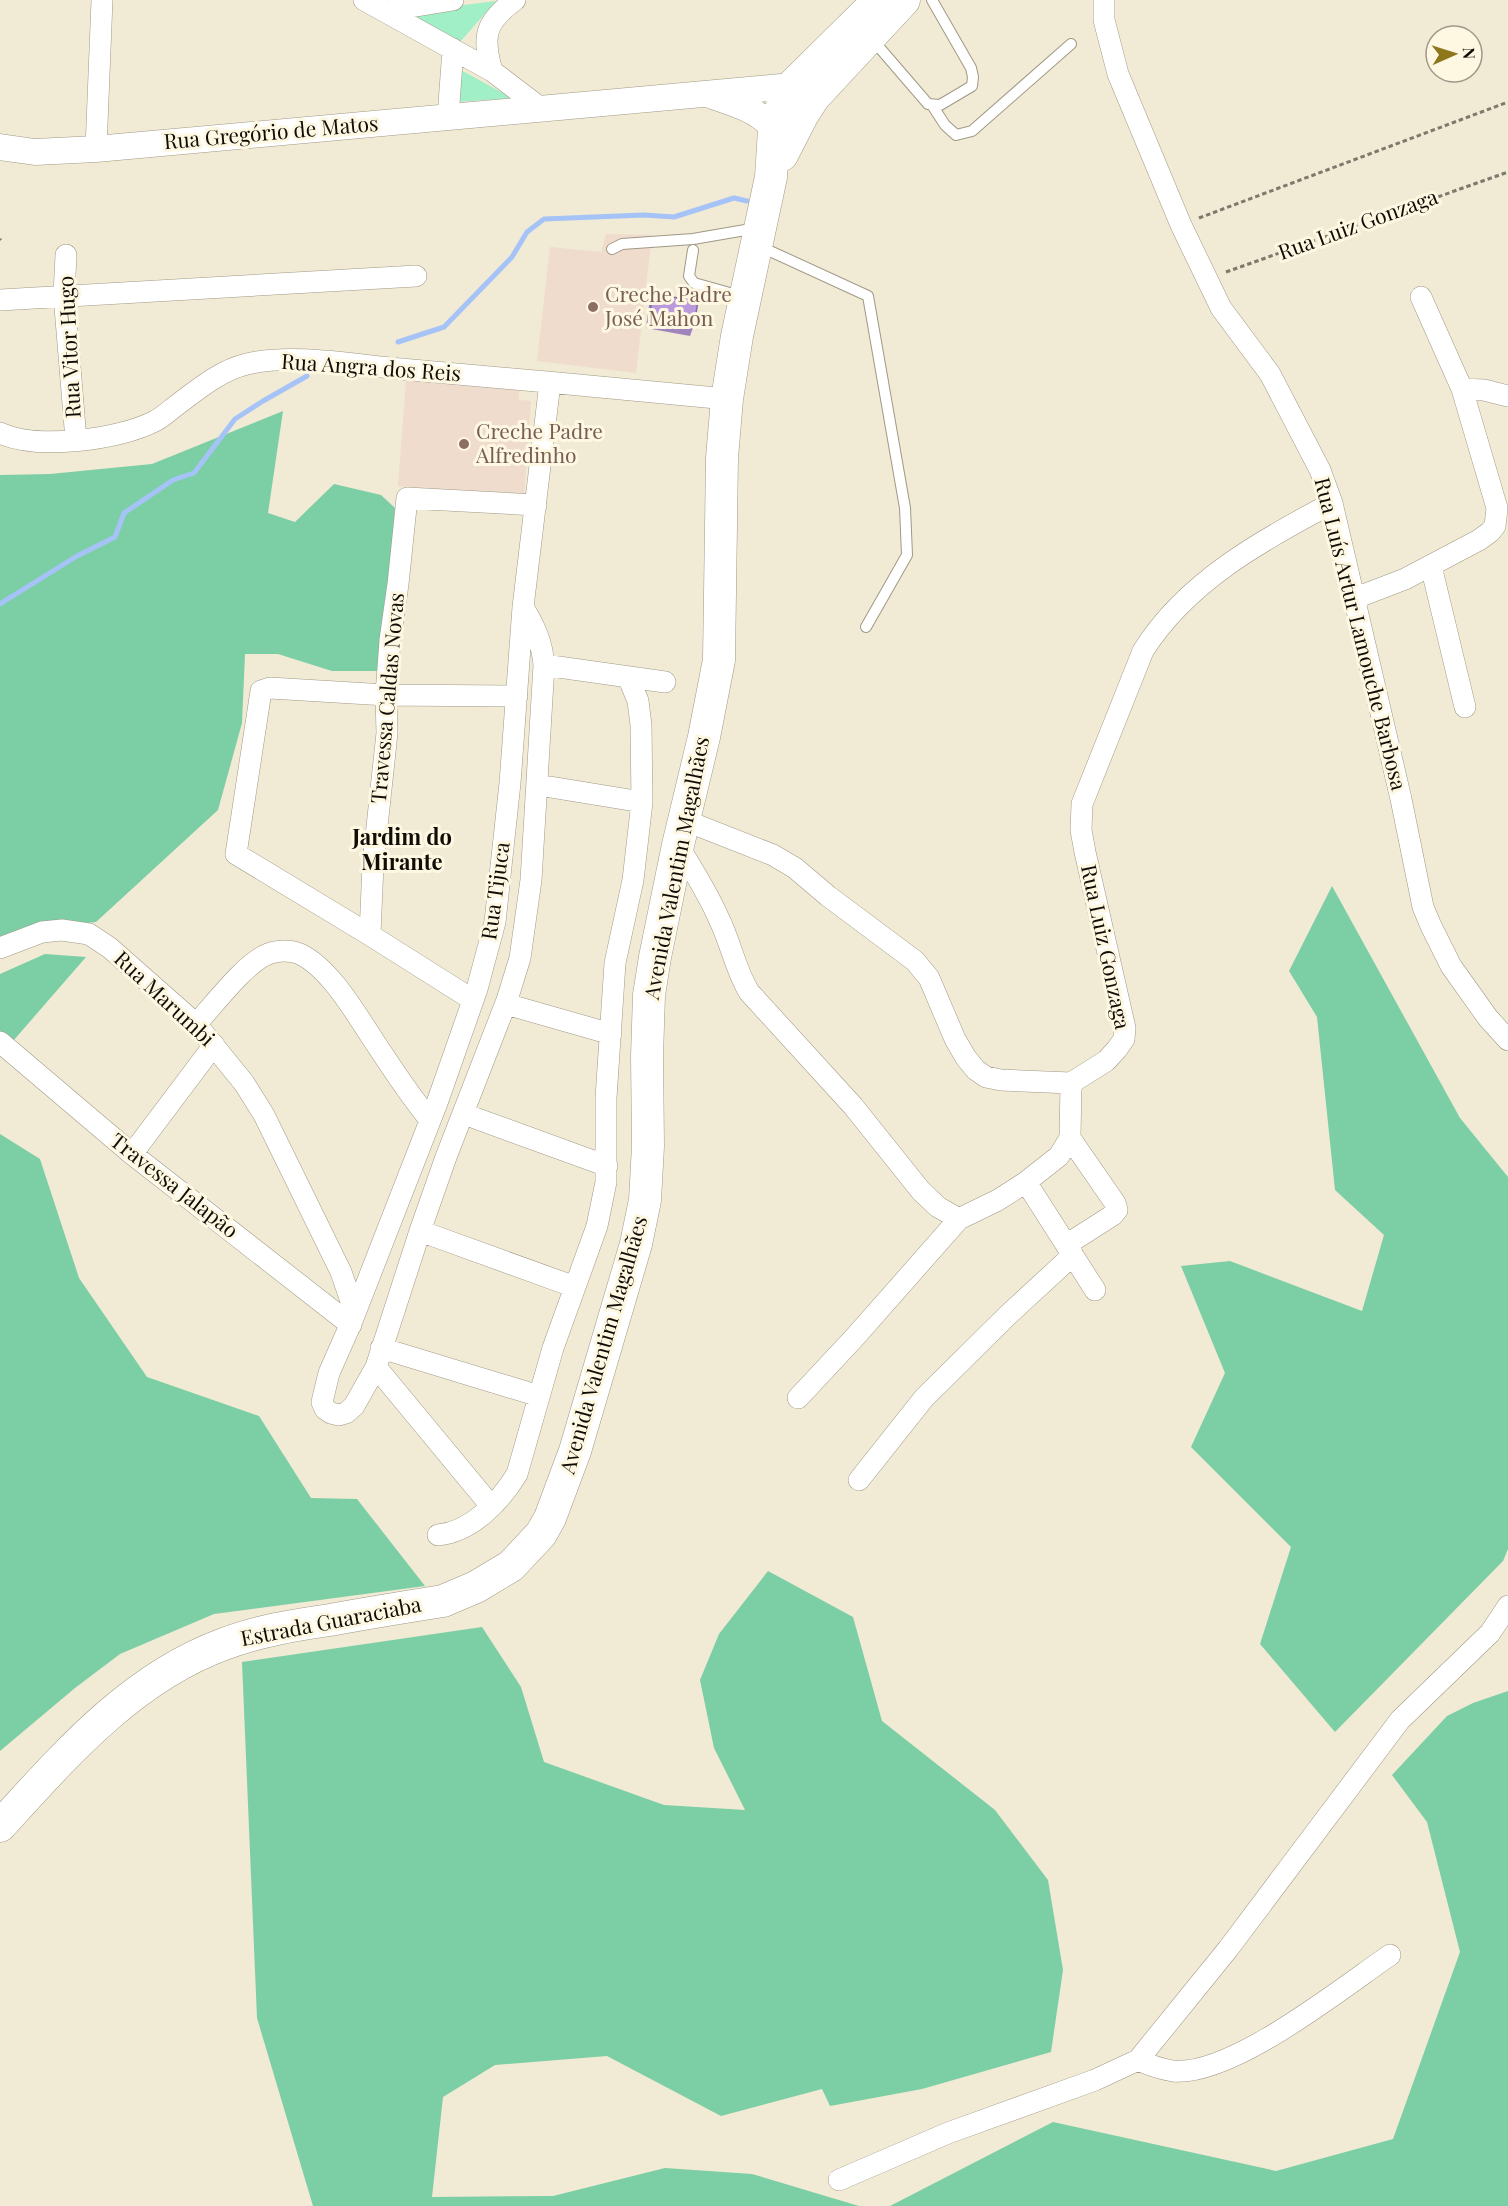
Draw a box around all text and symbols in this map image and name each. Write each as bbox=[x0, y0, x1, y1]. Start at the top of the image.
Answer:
north arrow bbox=[1424, 24, 1484, 84]
text: N bbox=[1459, 47, 1480, 60]
street label: Rua Gregório de Matos bbox=[162, 108, 379, 154]
street label: Rua Luiz Gonzaga bbox=[1274, 181, 1441, 265]
street label: Rua Vitor Hugo bbox=[50, 275, 86, 419]
place label: Creche Padre José Mahon bbox=[604, 279, 732, 331]
marker: Creche Padre José Mahon bbox=[586, 300, 600, 314]
street label: Rua Angra dos Reis bbox=[280, 346, 462, 386]
place label: Creche Padre Alfredinho bbox=[475, 416, 603, 468]
marker: Creche Padre Alfredinho bbox=[457, 437, 471, 451]
street label: Rua Luís Artur Lamouche Barbosa bbox=[1309, 474, 1415, 793]
street label: Travessa Caldas Novas bbox=[363, 591, 409, 804]
street label: Avenida Valentim Magalhães bbox=[636, 734, 714, 1002]
district label: Jardim do Mirante bbox=[351, 821, 452, 876]
street label: Rua Tijuca bbox=[473, 840, 515, 941]
street label: Rua Luiz Gonzaga bbox=[1076, 862, 1138, 1032]
street label: Rua Marumbi bbox=[109, 944, 222, 1051]
street label: Travessa Jalapão bbox=[105, 1126, 245, 1243]
street label: Avenida Valentim Magalhães bbox=[552, 1212, 652, 1478]
street label: Estrada Guaraciaba bbox=[238, 1589, 424, 1651]

